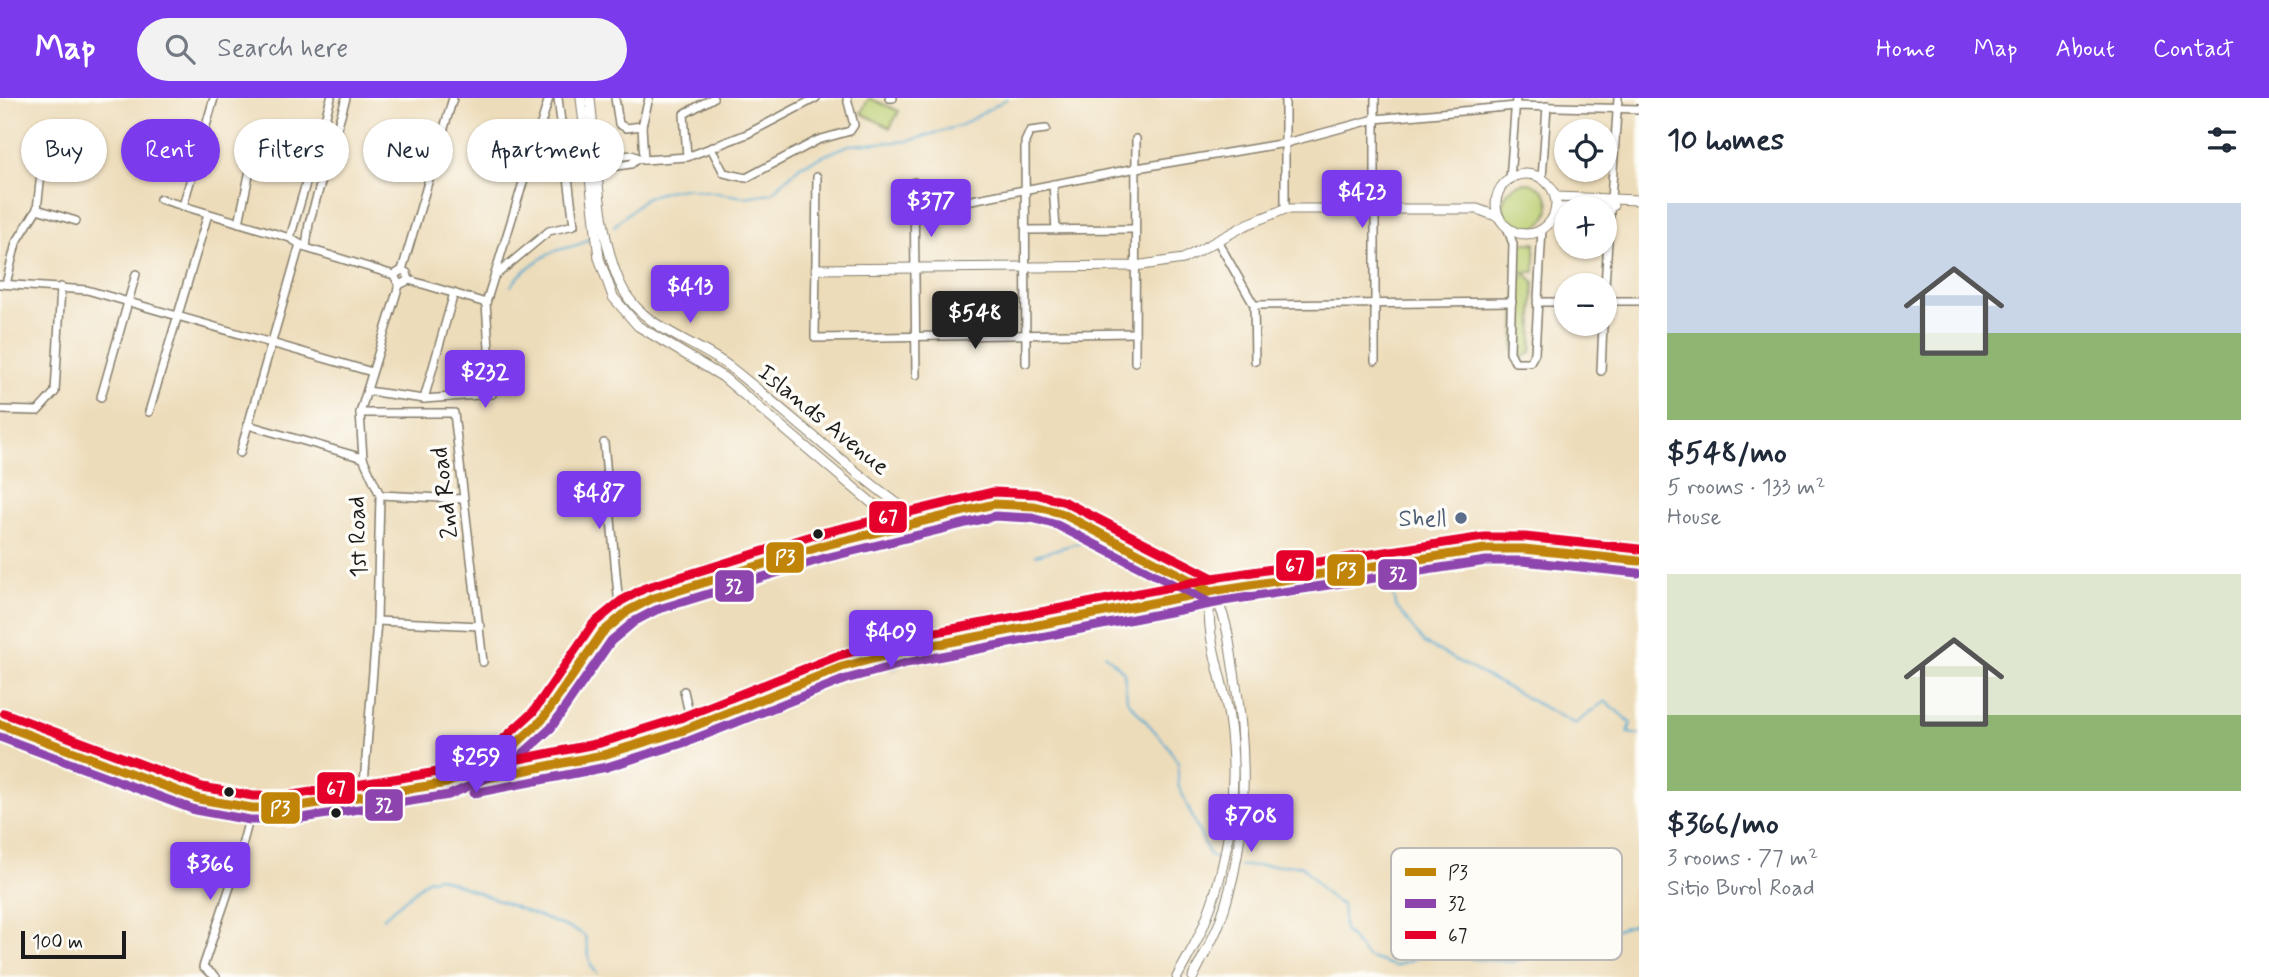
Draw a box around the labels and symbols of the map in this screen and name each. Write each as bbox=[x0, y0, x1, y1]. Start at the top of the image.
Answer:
pin: $423 bbox=[1321, 170, 1403, 230]
pin: $377 bbox=[890, 180, 972, 239]
pin: $413 bbox=[649, 266, 731, 325]
pin: $548 bbox=[934, 292, 1016, 351]
pin: $232 bbox=[444, 350, 526, 410]
street label: Islands Avenue bbox=[751, 358, 895, 483]
street label: 2nd Road bbox=[425, 445, 466, 540]
pin: $487 bbox=[558, 472, 640, 531]
street label: 1st Road bbox=[342, 496, 375, 578]
line badge: 67 bbox=[868, 500, 908, 534]
place label: Shell bbox=[1399, 504, 1447, 535]
text: 67 bbox=[878, 506, 898, 531]
marker: Shell bbox=[1453, 510, 1469, 526]
unlabelled marker bbox=[811, 527, 825, 541]
line badge: P3 bbox=[765, 541, 805, 574]
text: P3 bbox=[775, 546, 795, 571]
line badge: 67 bbox=[1275, 549, 1315, 582]
line badge: P3 bbox=[1326, 553, 1366, 587]
text: 67 bbox=[1285, 554, 1305, 579]
line badge: 32 bbox=[1377, 558, 1418, 591]
text: P3 bbox=[1336, 559, 1356, 584]
text: 32 bbox=[1389, 563, 1407, 588]
line badge: 32 bbox=[714, 569, 755, 603]
text: 32 bbox=[725, 575, 743, 600]
pin: $409 bbox=[850, 610, 932, 670]
pin: $259 bbox=[435, 736, 517, 795]
line badge: 67 bbox=[316, 771, 356, 805]
text: 67 bbox=[326, 777, 346, 802]
unlabelled marker bbox=[222, 785, 236, 799]
line badge: 32 bbox=[364, 788, 404, 822]
line badge: P3 bbox=[260, 791, 301, 825]
text: 32 bbox=[375, 794, 393, 819]
pin: $708 bbox=[1210, 794, 1292, 854]
text: P3 bbox=[270, 797, 290, 822]
unlabelled marker bbox=[329, 806, 343, 820]
pin: $366 bbox=[169, 842, 251, 902]
legend bbox=[1391, 848, 1622, 960]
text: P3 bbox=[1448, 861, 1468, 886]
text: 32 bbox=[1448, 892, 1467, 917]
text: 67 bbox=[1448, 924, 1467, 949]
scale bar bbox=[21, 928, 126, 960]

